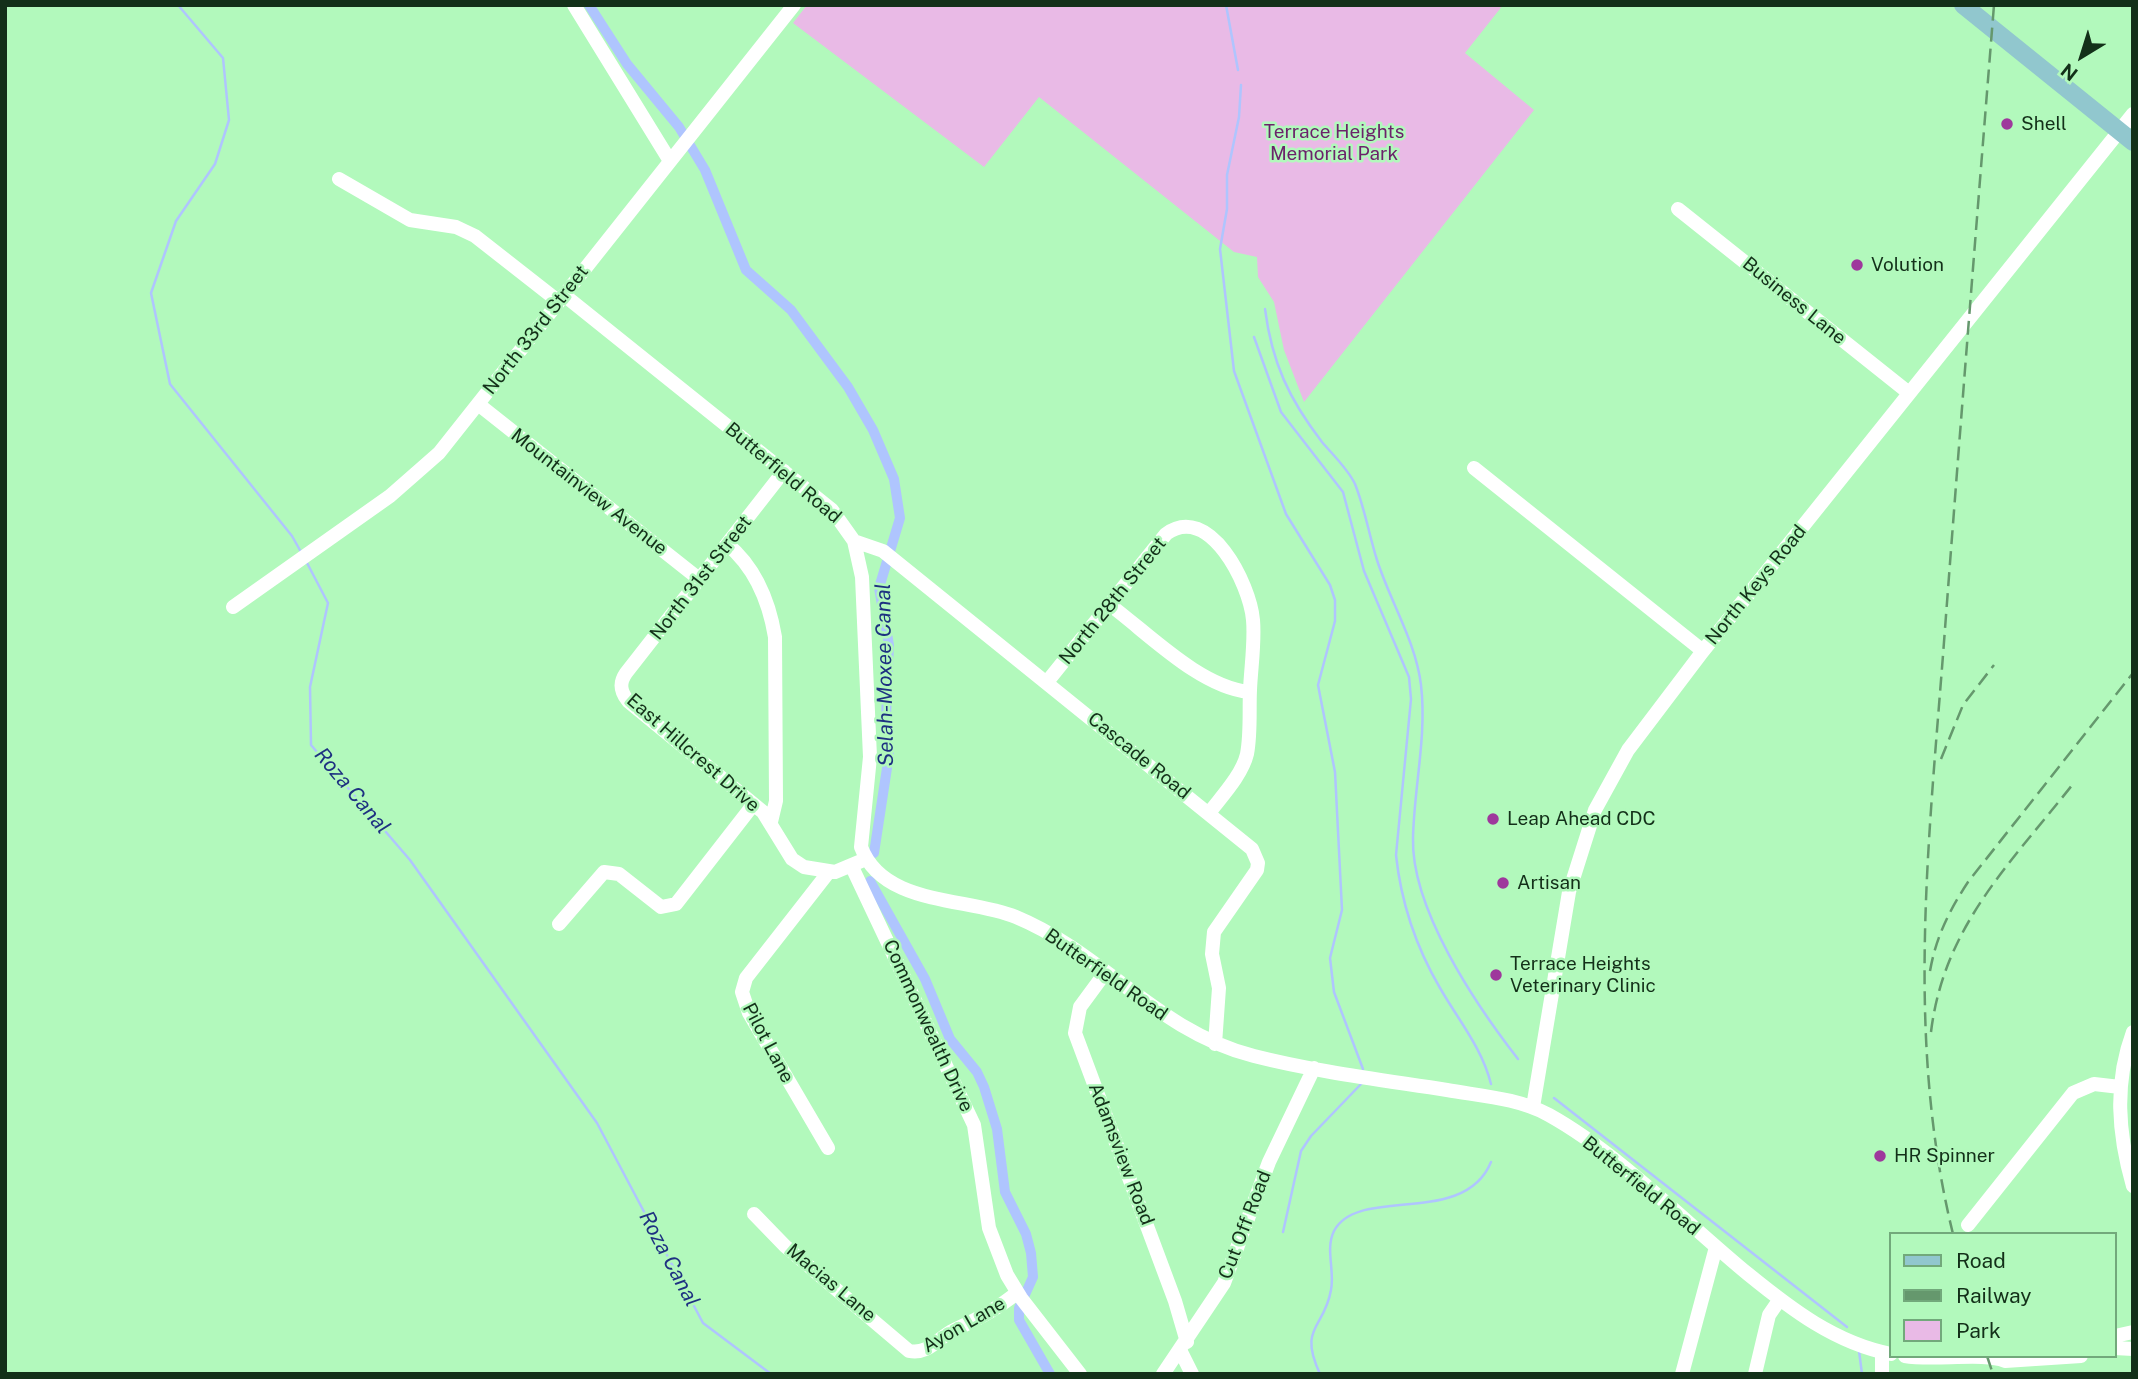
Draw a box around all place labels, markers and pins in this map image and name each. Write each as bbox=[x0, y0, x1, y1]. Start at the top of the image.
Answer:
place label: Shell bbox=[2021, 113, 2067, 135]
marker: Shell bbox=[1999, 116, 2015, 132]
place label: Volution bbox=[1871, 254, 1944, 276]
marker: Volution bbox=[1849, 257, 1865, 273]
place label: Leap Ahead CDC bbox=[1507, 808, 1656, 830]
marker: Leap Ahead CDC bbox=[1485, 811, 1501, 827]
place label: Artisan bbox=[1517, 872, 1581, 894]
marker: Artisan bbox=[1495, 875, 1511, 891]
place label: Terrace Heights Veterinary Clinic bbox=[1510, 953, 1656, 997]
marker: Terrace Heights Veterinary Clinic bbox=[1488, 967, 1504, 983]
place label: HR Spinner bbox=[1894, 1145, 1995, 1167]
marker: HR Spinner bbox=[1872, 1148, 1888, 1164]

